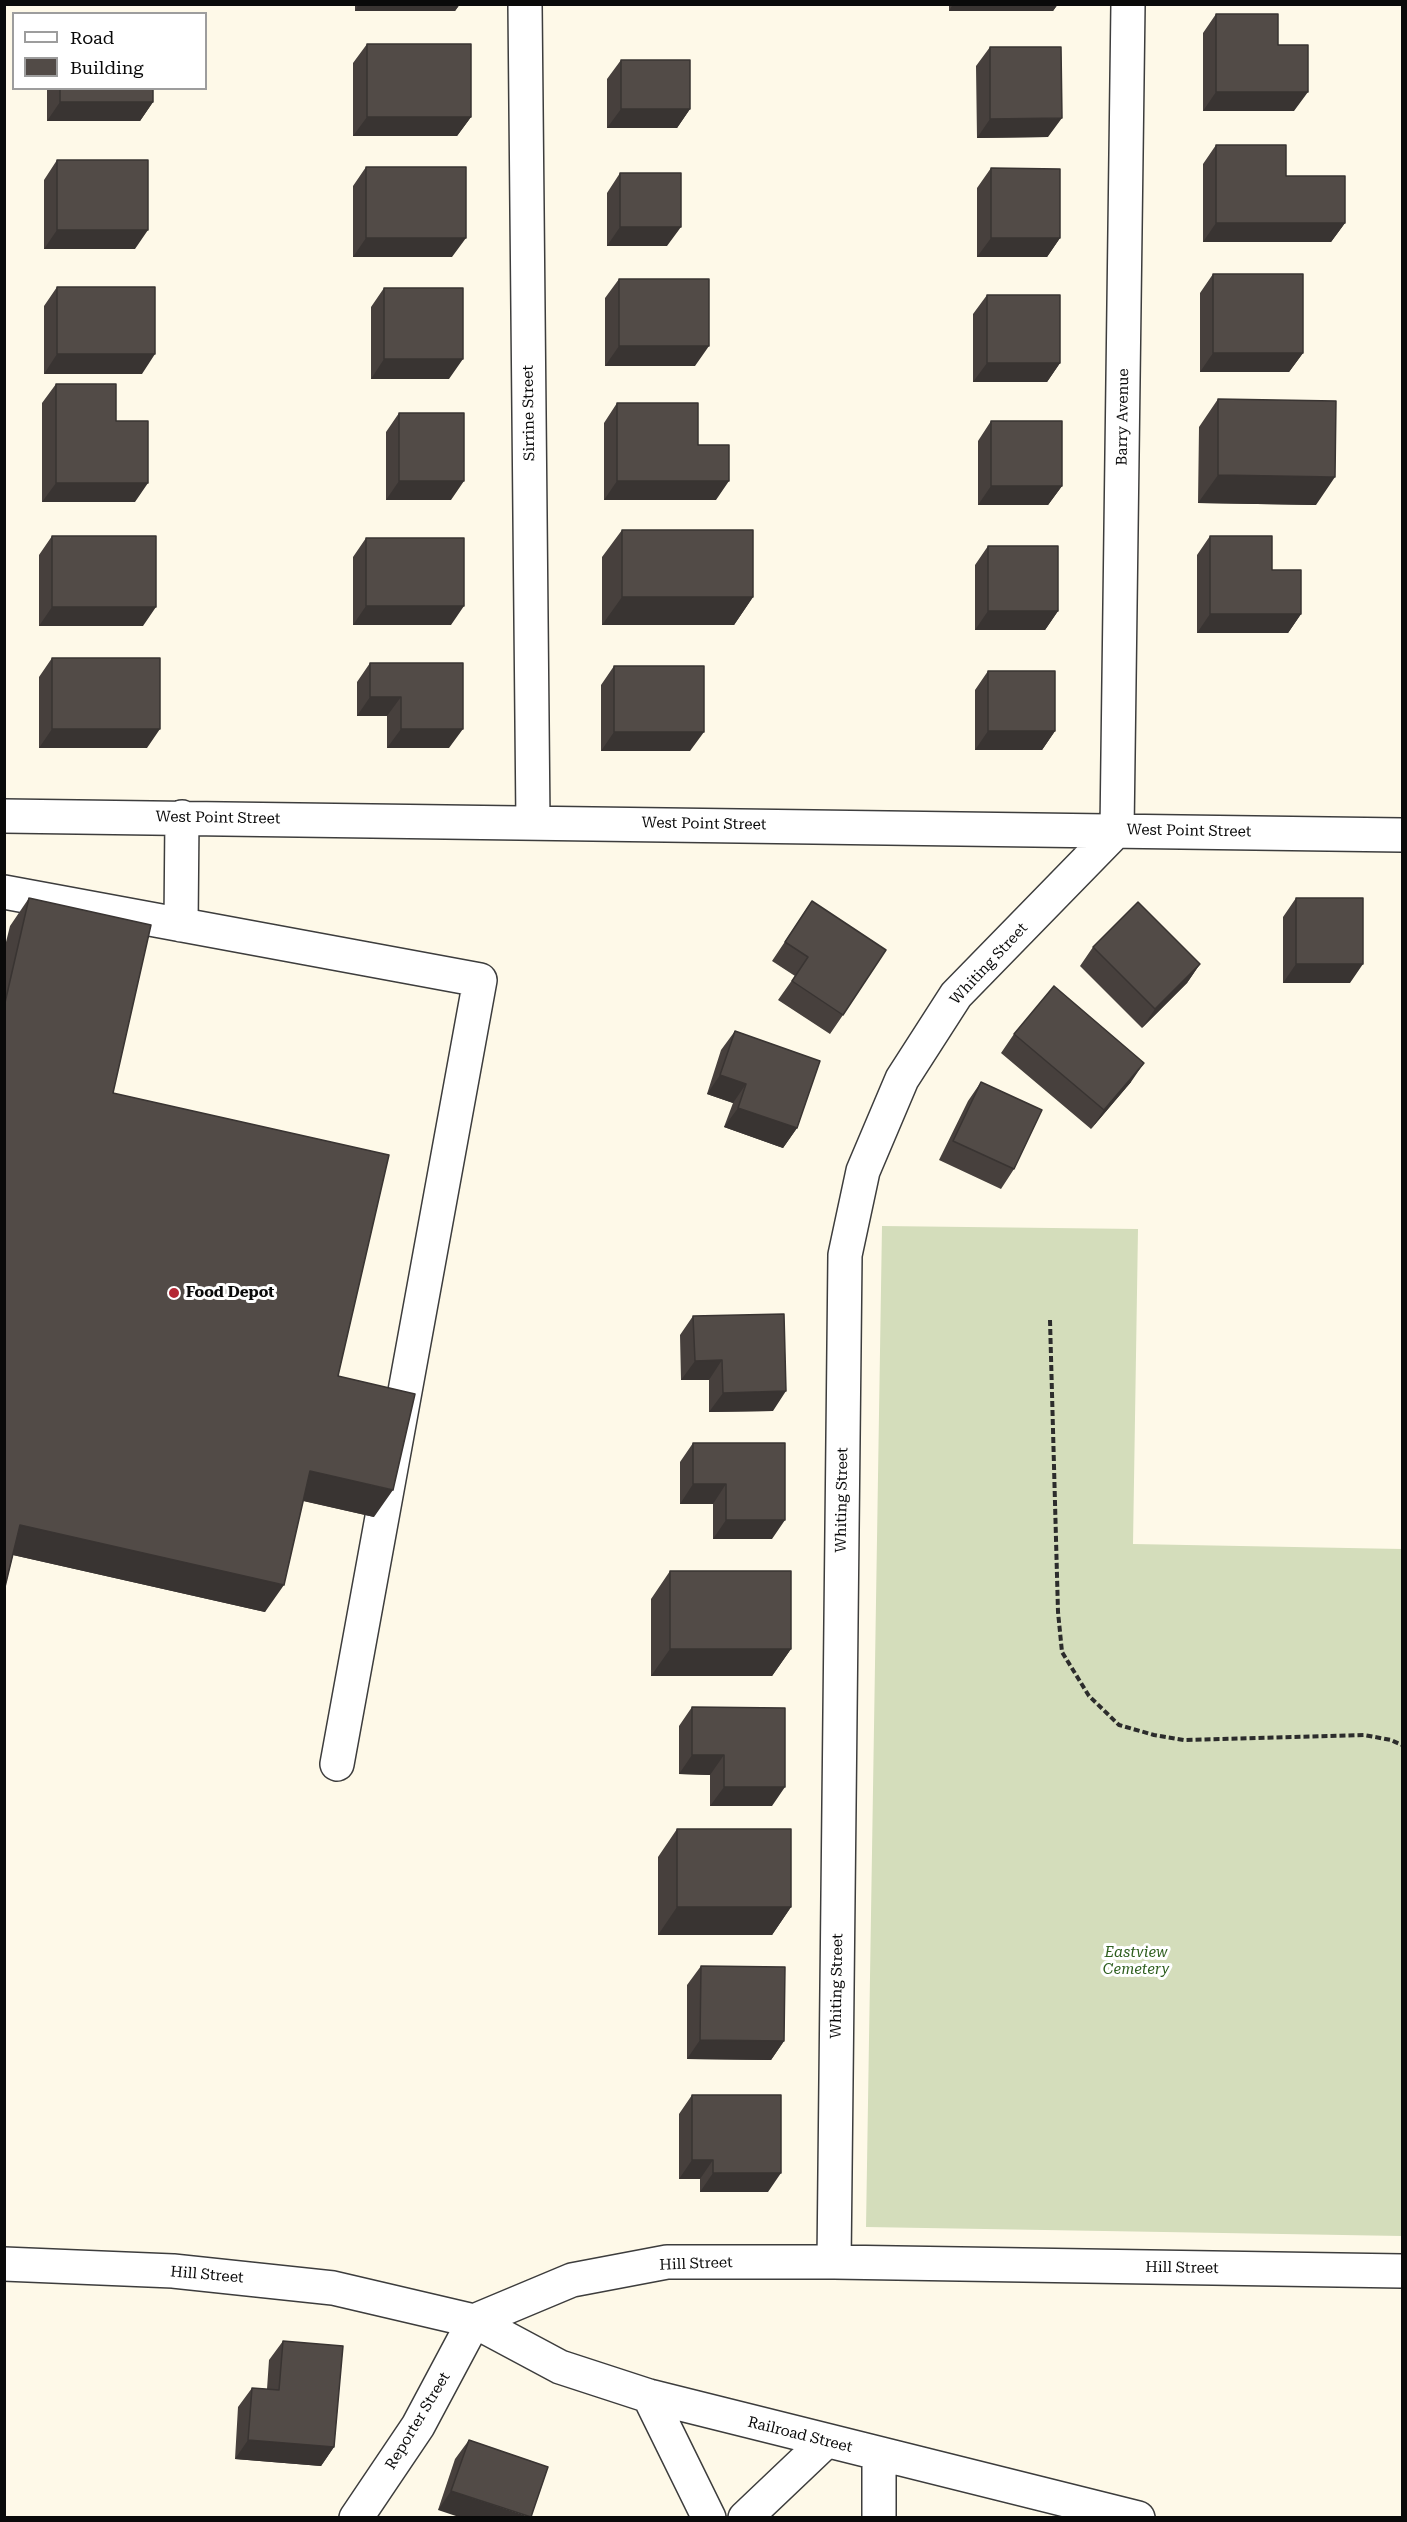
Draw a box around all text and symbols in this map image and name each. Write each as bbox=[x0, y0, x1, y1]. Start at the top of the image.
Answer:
legend bbox=[12, 12, 207, 90]
text: Road bbox=[70, 27, 114, 48]
text: Building bbox=[70, 57, 144, 78]
street label: Sirrine Street bbox=[519, 365, 539, 461]
street label: Barry Avenue bbox=[1113, 368, 1133, 466]
street label: West Point Street bbox=[155, 808, 281, 828]
street label: West Point Street bbox=[641, 814, 767, 834]
street label: West Point Street bbox=[1126, 821, 1252, 841]
street label: Whiting Street bbox=[947, 919, 1031, 1009]
place label: Food Depot bbox=[186, 1284, 274, 1302]
marker: Food Depot bbox=[167, 1286, 181, 1300]
street label: Whiting Street bbox=[832, 1447, 852, 1553]
street label: Whiting Street bbox=[827, 1933, 847, 2039]
park label: Eastview Cemetery bbox=[1103, 1944, 1169, 1979]
street label: Hill Street bbox=[659, 2254, 733, 2274]
street label: Hill Street bbox=[1145, 2258, 1219, 2278]
street label: Hill Street bbox=[170, 2263, 244, 2287]
street label: Reporter Street bbox=[382, 2369, 454, 2473]
street label: Railroad Street bbox=[746, 2413, 854, 2457]

